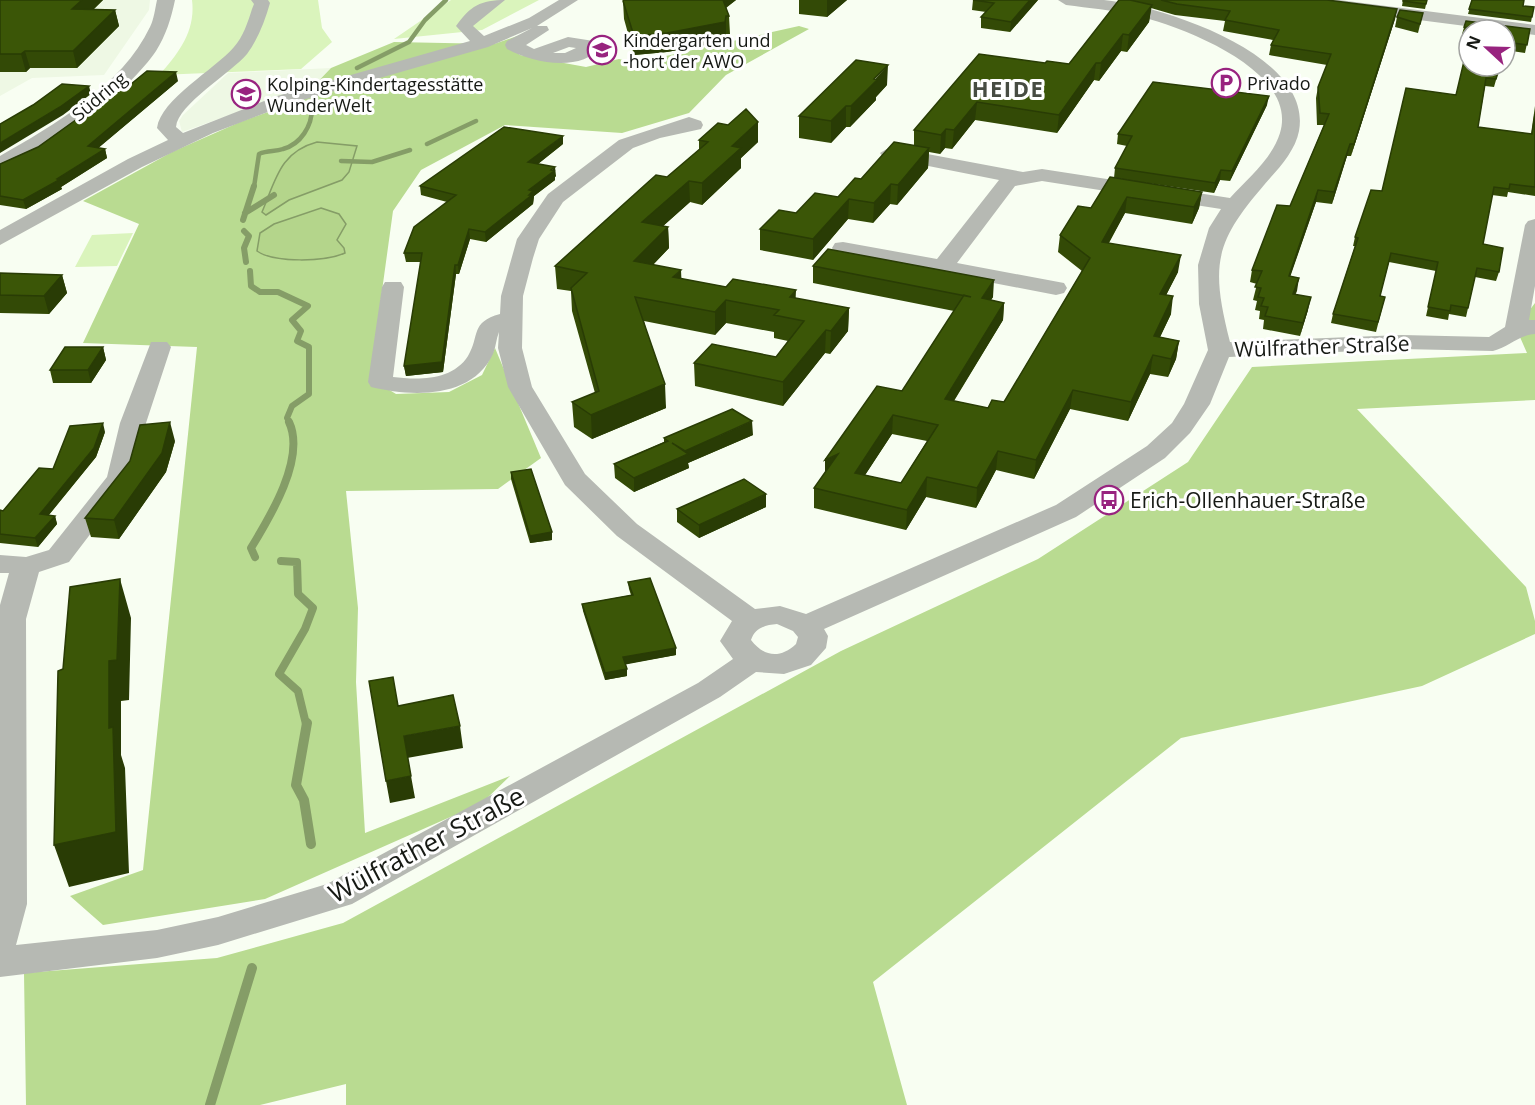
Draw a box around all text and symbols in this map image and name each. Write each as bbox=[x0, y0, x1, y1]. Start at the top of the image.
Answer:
north arrow bbox=[1457, 18, 1517, 78]
place label: Kindergarten und -hort der AWO bbox=[623, 28, 771, 73]
text: N bbox=[1460, 32, 1486, 53]
school or university icon: Kindergarten und -hort der AWO bbox=[586, 34, 618, 66]
street label: Südring bbox=[67, 66, 132, 126]
parking icon: Privado bbox=[1210, 67, 1242, 99]
place label: Privado bbox=[1247, 71, 1311, 95]
place label: Kolping-Kindertagesstätte WunderWelt bbox=[267, 72, 483, 117]
district label: HEIDE bbox=[972, 73, 1044, 103]
school or university icon: Kolping-Kindertagesstätte WunderWelt bbox=[230, 78, 262, 110]
street label: Wülfrather Straße bbox=[1234, 329, 1410, 363]
bus stop icon: Erich-Ollenhauer-Straße bbox=[1093, 484, 1125, 516]
place label: Erich-Ollenhauer-Straße bbox=[1130, 486, 1366, 514]
street label: Wülfrather Straße bbox=[322, 777, 530, 911]

